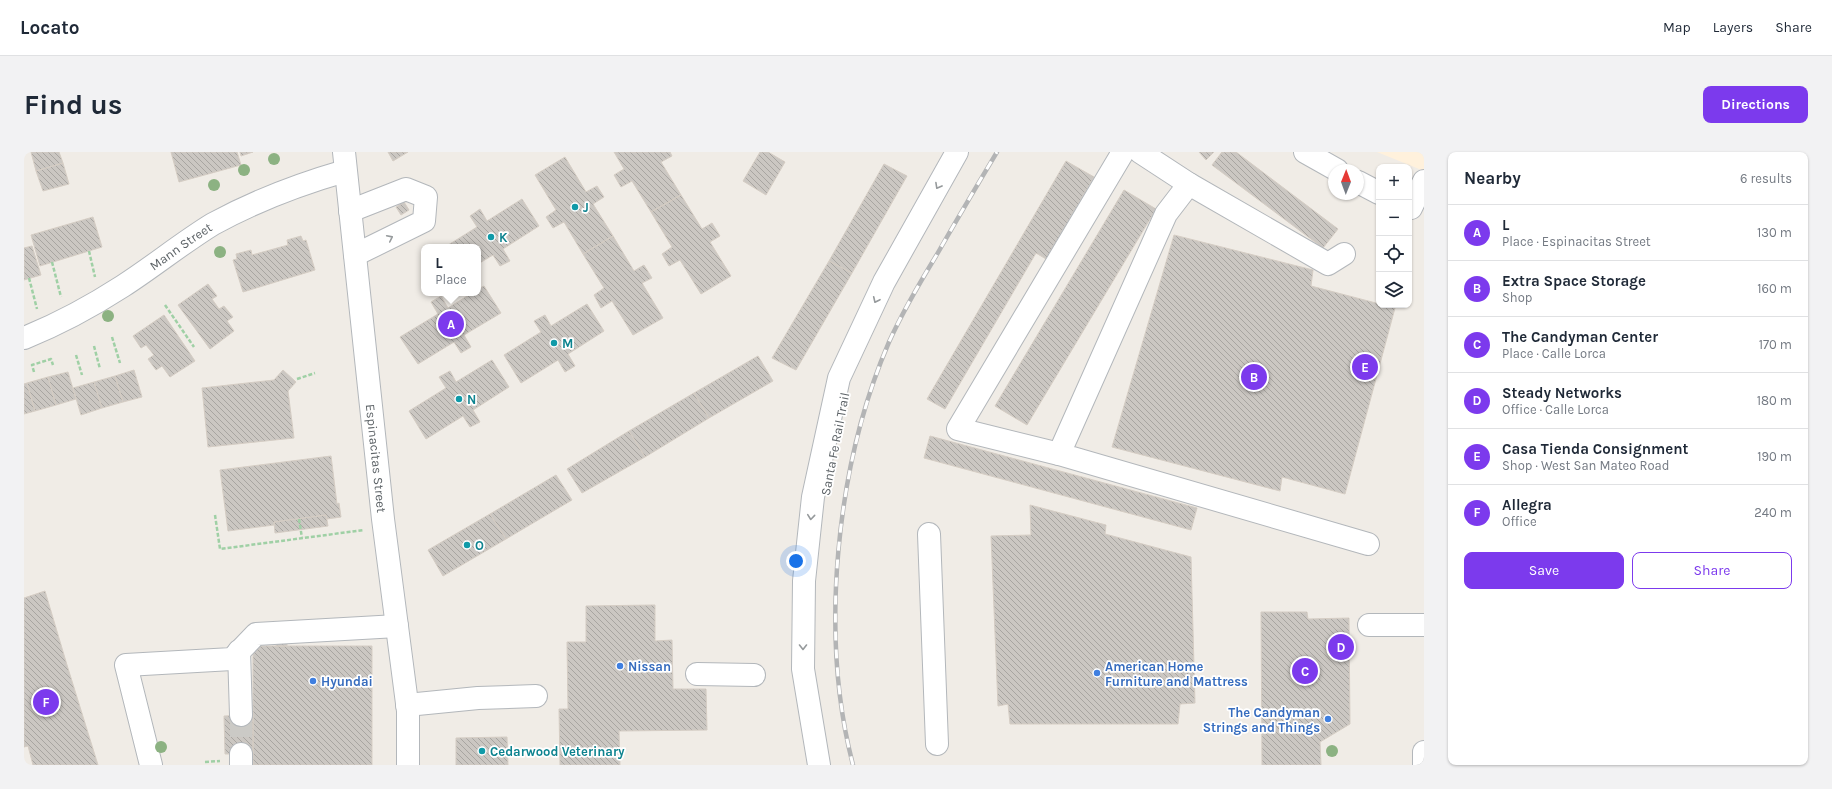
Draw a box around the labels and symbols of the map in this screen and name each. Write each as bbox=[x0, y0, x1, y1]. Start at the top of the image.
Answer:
north arrow bbox=[1328, 164, 1364, 200]
one-way arrow bbox=[935, 182, 942, 189]
place label: J bbox=[583, 200, 589, 215]
marker: J bbox=[570, 202, 580, 212]
street label: Mann Street bbox=[146, 219, 215, 273]
place label: K bbox=[499, 230, 508, 245]
marker: K bbox=[486, 232, 496, 242]
one-way arrow bbox=[385, 235, 393, 243]
one-way arrow bbox=[873, 296, 881, 304]
pin: A bbox=[438, 309, 464, 339]
place label: M bbox=[562, 336, 573, 351]
marker: M bbox=[549, 338, 559, 348]
pin: E bbox=[1352, 352, 1378, 382]
pin: B bbox=[1241, 362, 1267, 392]
street label: Santa Fe Rail Trail bbox=[818, 391, 852, 497]
place label: N bbox=[467, 392, 476, 407]
marker: N bbox=[454, 394, 464, 404]
street label: Espinacitas Street bbox=[363, 403, 390, 513]
one-way arrow bbox=[806, 514, 815, 520]
place label: O bbox=[475, 538, 484, 553]
marker: O bbox=[462, 540, 472, 550]
your location bbox=[786, 551, 806, 571]
pin: D bbox=[1328, 632, 1354, 662]
one-way arrow bbox=[799, 644, 807, 650]
pin: C bbox=[1292, 656, 1318, 686]
place label: Nissan bbox=[628, 659, 671, 674]
place label: American Home Furniture and Mattress bbox=[1105, 659, 1248, 689]
marker: Nissan bbox=[615, 661, 625, 671]
marker: American Home Furniture and Mattress bbox=[1092, 668, 1102, 678]
place label: Hyundai bbox=[321, 674, 373, 689]
marker: Hyundai bbox=[308, 676, 318, 686]
pin: F bbox=[33, 687, 59, 717]
place label: The Candyman Strings and Things bbox=[1203, 705, 1320, 735]
marker: The Candyman Strings and Things bbox=[1323, 714, 1333, 724]
place label: Cedarwood Veterinary bbox=[490, 744, 625, 759]
marker: Cedarwood Veterinary bbox=[477, 746, 487, 756]

